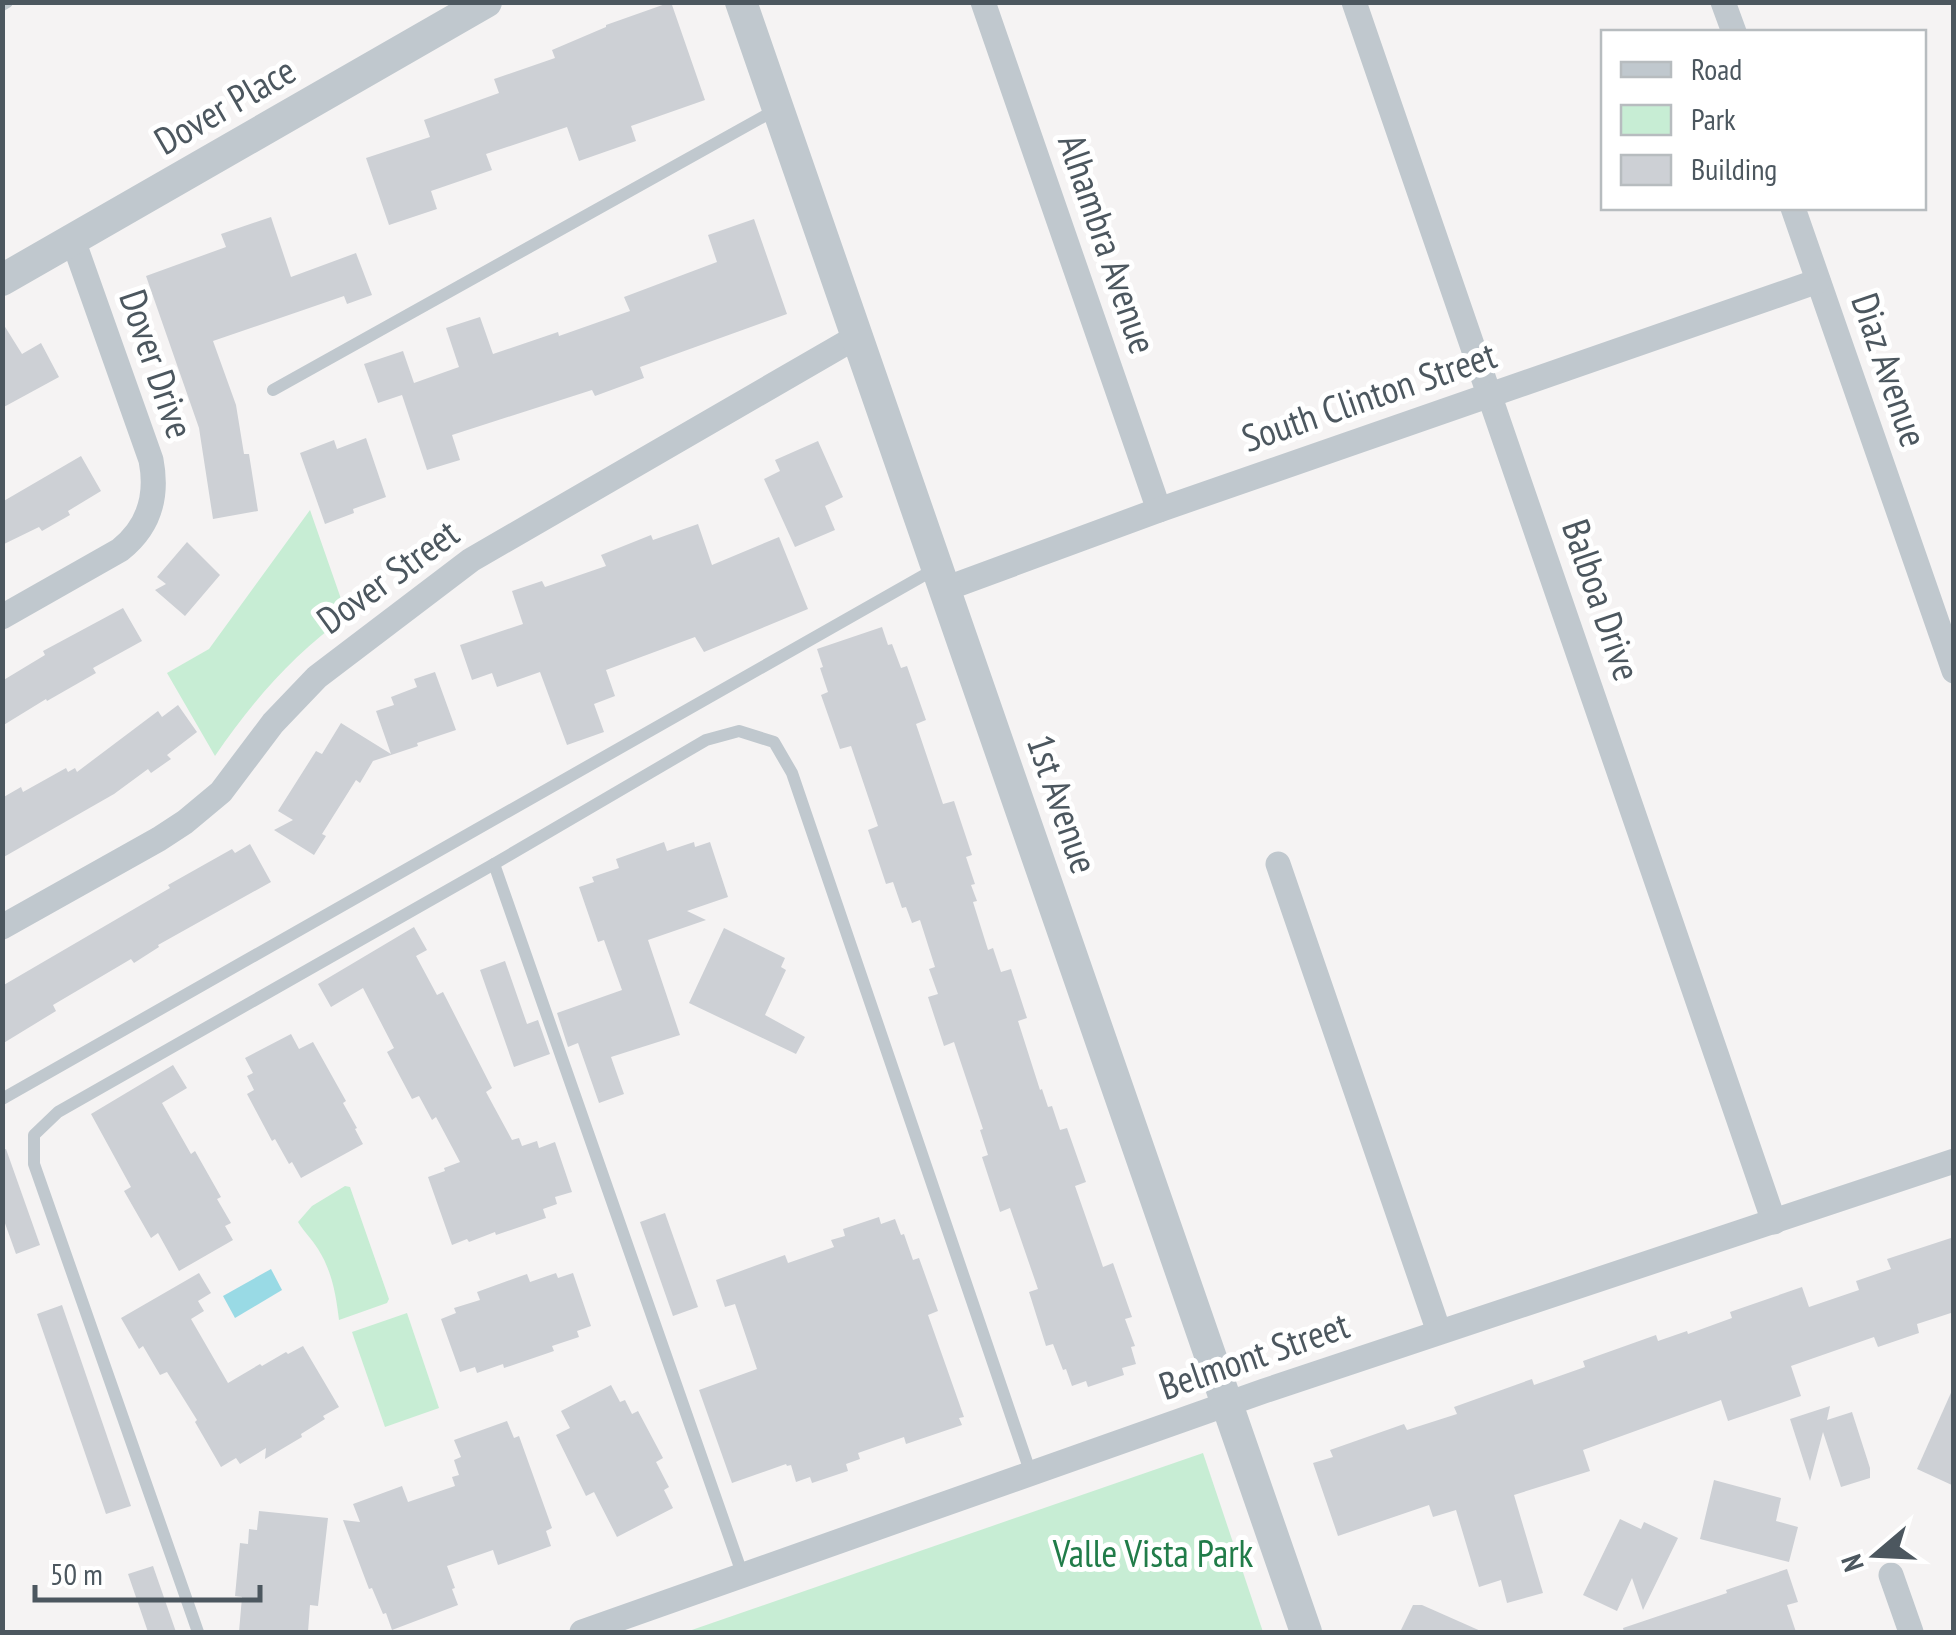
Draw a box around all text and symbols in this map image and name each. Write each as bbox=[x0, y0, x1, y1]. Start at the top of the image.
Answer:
legend bbox=[1601, 30, 1926, 210]
street label: Dover Place bbox=[145, 45, 303, 165]
text: Road bbox=[1691, 49, 1742, 88]
text: Park bbox=[1691, 99, 1736, 138]
street label: Alhambra Avenue bbox=[1048, 127, 1169, 360]
text: Building bbox=[1691, 149, 1777, 188]
street label: Dover Drive bbox=[109, 283, 206, 444]
street label: Diaz Avenue bbox=[1841, 286, 1940, 453]
street label: South Clinton Street bbox=[1235, 329, 1503, 462]
street label: Dover Street bbox=[307, 508, 468, 644]
street label: Balboa Drive bbox=[1552, 513, 1653, 687]
street label: 1st Avenue bbox=[1017, 728, 1110, 879]
street label: Belmont Street bbox=[1152, 1299, 1355, 1410]
north arrow bbox=[1826, 1505, 1926, 1605]
park label: Valle Vista Park bbox=[1052, 1528, 1254, 1577]
scale bar bbox=[35, 1540, 260, 1602]
text: N bbox=[1832, 1550, 1872, 1576]
text: 50 m bbox=[50, 1554, 103, 1593]

